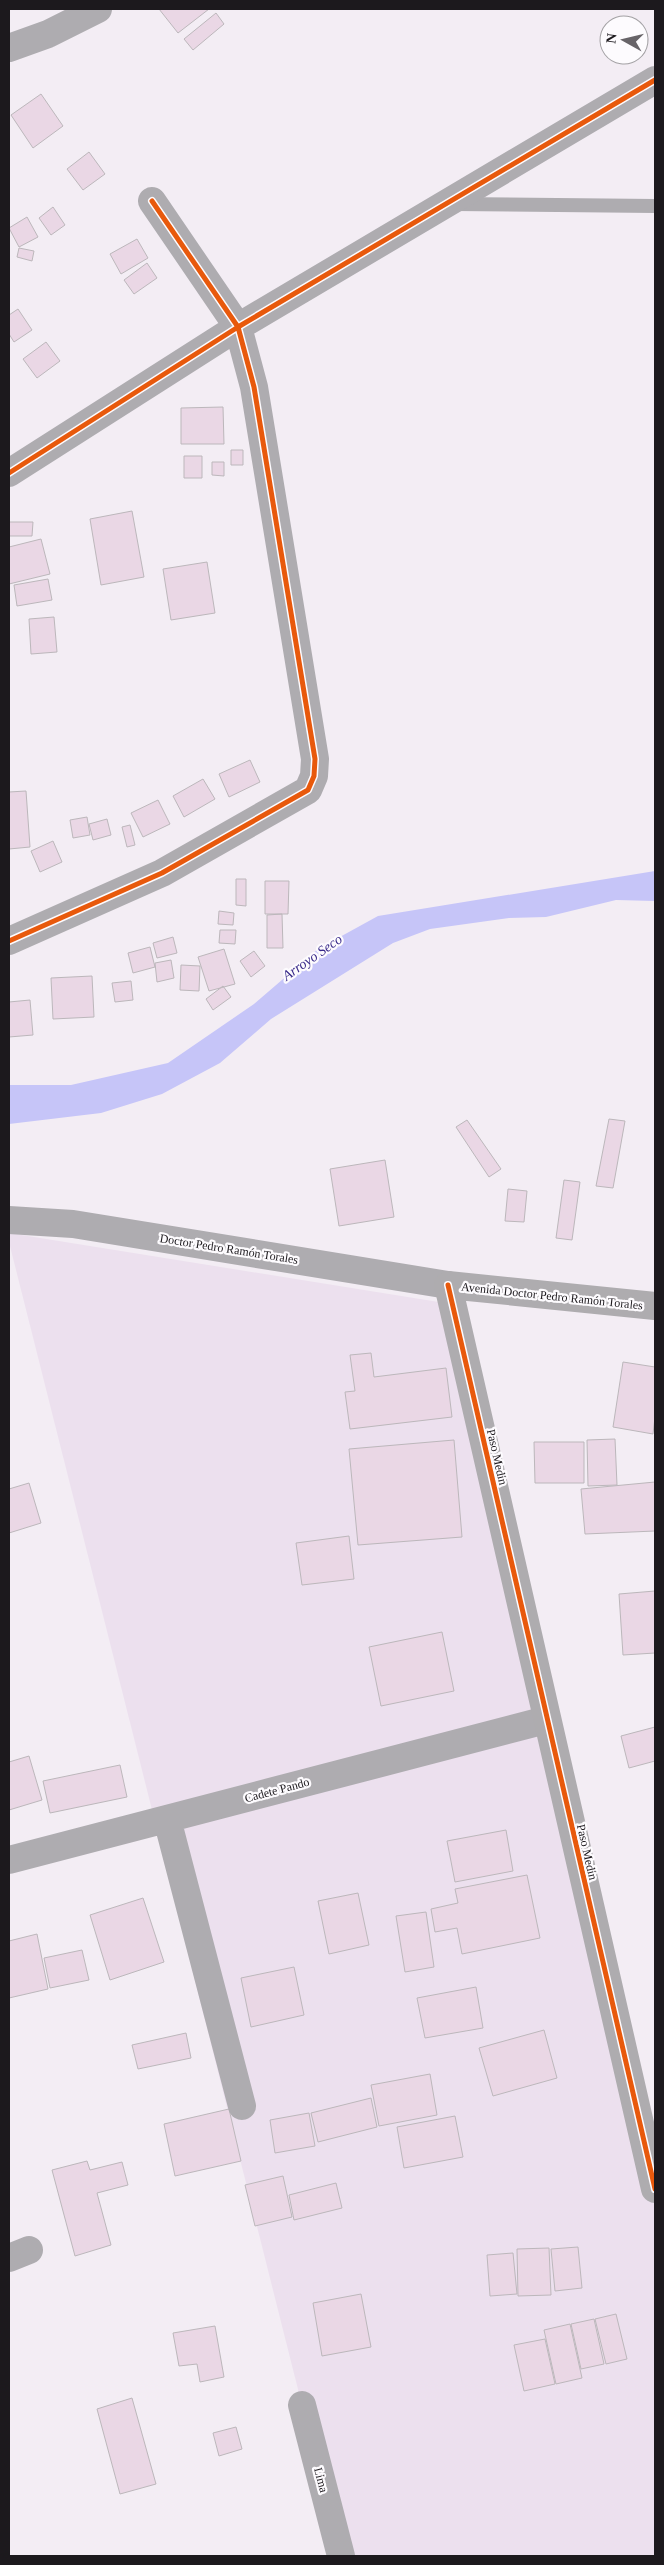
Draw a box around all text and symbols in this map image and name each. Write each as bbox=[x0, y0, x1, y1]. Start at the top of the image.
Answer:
north arrow bbox=[599, 15, 649, 65]
text: N bbox=[603, 32, 620, 44]
water label: Arroyo Seco bbox=[279, 931, 345, 984]
street label: Doctor Pedro Ramón Torales bbox=[159, 1231, 300, 1267]
street label: Avenida Doctor Pedro Ramón Torales bbox=[460, 1279, 644, 1313]
street label: Paso Medin bbox=[484, 1428, 510, 1486]
street label: Cadete Pando bbox=[243, 1775, 311, 1805]
street label: Paso Medin bbox=[574, 1823, 600, 1881]
street label: Lima bbox=[311, 2466, 331, 2495]

